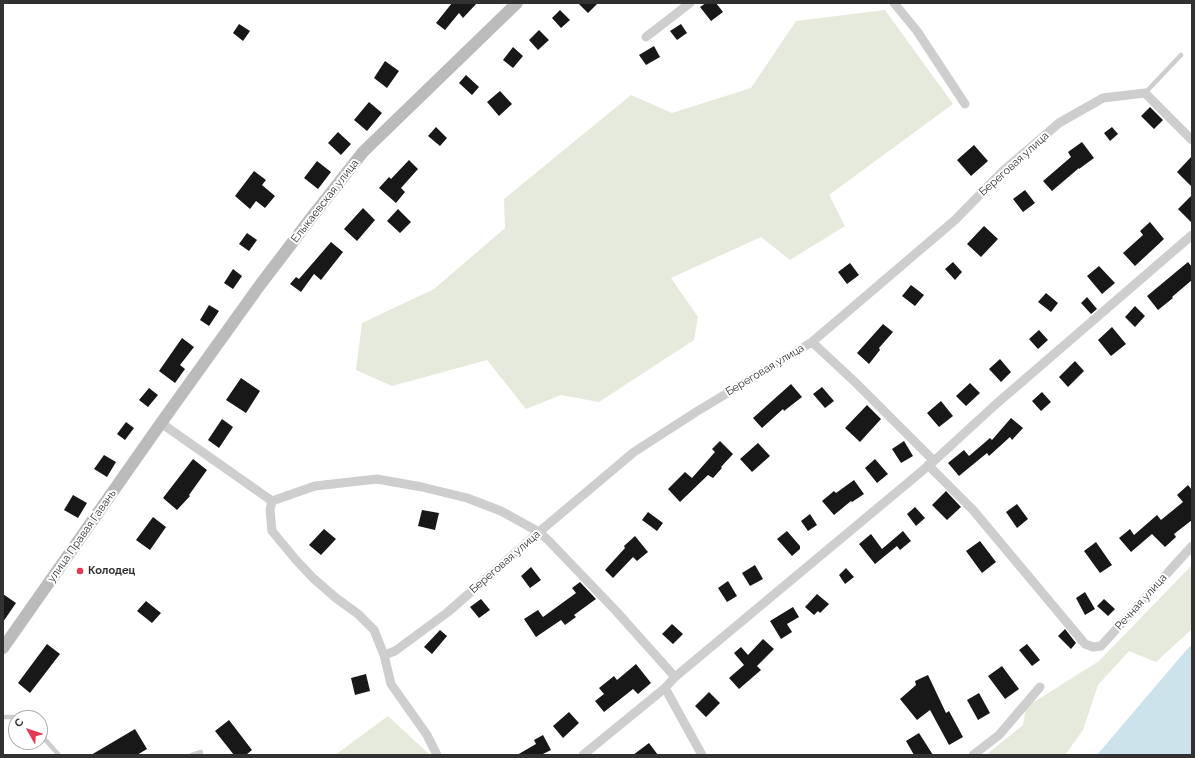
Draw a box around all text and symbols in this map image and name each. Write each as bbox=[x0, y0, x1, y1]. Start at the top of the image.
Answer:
street label: Береговая улица bbox=[976, 129, 1052, 199]
street label: Елыкаевская улица bbox=[288, 157, 362, 245]
street label: Береговая улица bbox=[723, 341, 807, 399]
street label: улица Правая Гавань bbox=[45, 487, 119, 585]
street label: Береговая улица bbox=[467, 528, 543, 596]
place label: Колодец bbox=[88, 564, 135, 578]
marker: Колодец bbox=[75, 566, 85, 576]
street label: Речная улица bbox=[1112, 571, 1170, 633]
north arrow bbox=[8, 710, 48, 750]
text: С bbox=[12, 716, 26, 730]

